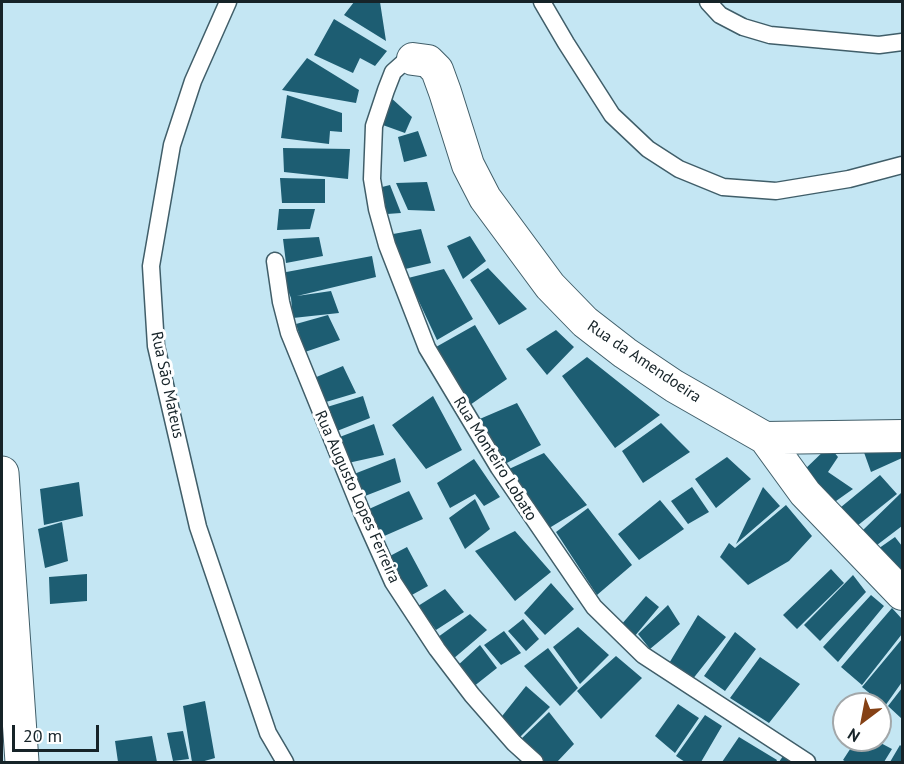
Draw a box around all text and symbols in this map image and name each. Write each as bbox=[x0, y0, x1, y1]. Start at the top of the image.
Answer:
street label: Rua da Amendoeira bbox=[583, 317, 705, 407]
street label: Rua São Mateus bbox=[146, 330, 188, 440]
street label: Rua Monteiro Lobato bbox=[449, 394, 541, 524]
street label: Rua Augusto Lopes Ferreira bbox=[310, 408, 404, 586]
north arrow bbox=[832, 692, 892, 752]
scale bar bbox=[15, 713, 102, 751]
text: 20 m bbox=[23, 724, 62, 747]
text: N bbox=[844, 724, 863, 747]

